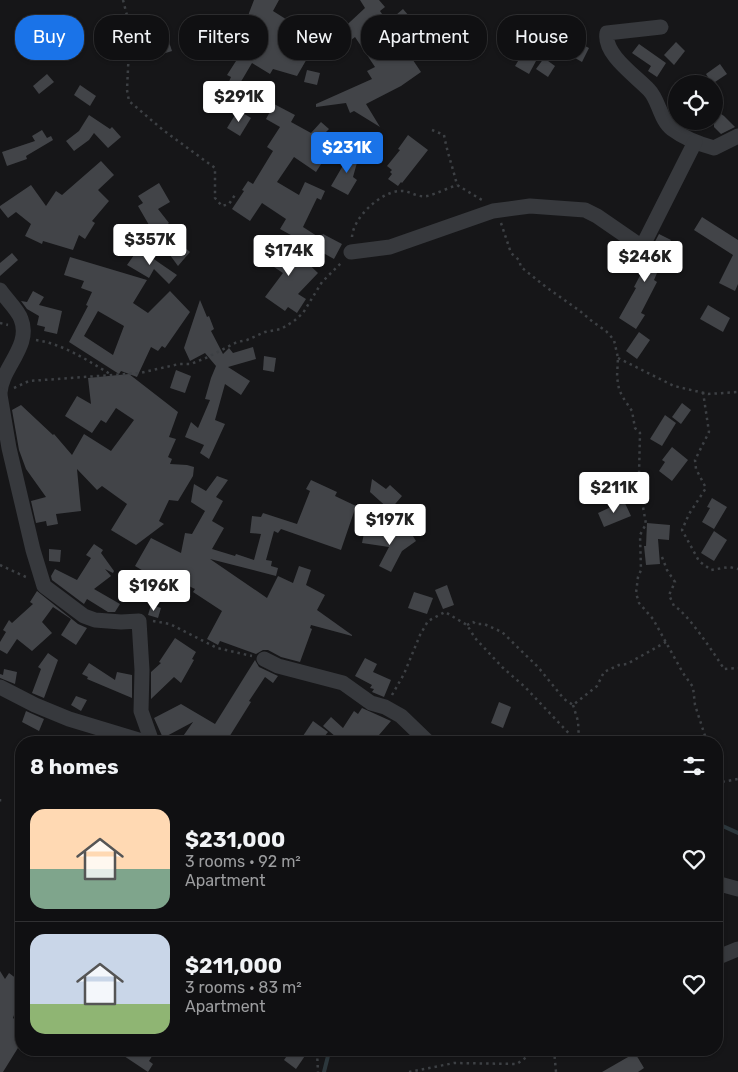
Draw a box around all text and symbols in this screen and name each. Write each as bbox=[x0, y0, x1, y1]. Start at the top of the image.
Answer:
chip: Buy bbox=[15, 15, 84, 60]
chip: Rent bbox=[94, 15, 169, 60]
chip: Filters bbox=[179, 15, 268, 60]
chip: New bbox=[278, 15, 351, 60]
chip: Apartment bbox=[361, 15, 487, 60]
chip: House bbox=[497, 15, 586, 60]
map controls bbox=[668, 75, 723, 130]
button: locate bbox=[668, 75, 723, 130]
pin: $291K bbox=[204, 80, 274, 123]
text: $291K bbox=[214, 87, 264, 106]
pin: $231K bbox=[312, 132, 382, 174]
text: $231K bbox=[322, 138, 372, 157]
pin: $357K bbox=[115, 224, 185, 266]
text: $357K bbox=[124, 230, 176, 249]
pin: $174K bbox=[254, 234, 324, 277]
pin: $246K bbox=[610, 240, 680, 283]
text: $174K bbox=[265, 241, 313, 260]
text: $246K bbox=[619, 247, 671, 266]
pin: $211K bbox=[579, 472, 649, 514]
text: $211K bbox=[590, 478, 638, 497]
pin: $197K bbox=[355, 504, 425, 546]
text: $197K bbox=[366, 510, 414, 529]
pin: $196K bbox=[119, 570, 189, 612]
text: $196K bbox=[129, 576, 179, 595]
icon: filters bbox=[680, 752, 708, 780]
text: 8 homes bbox=[30, 754, 119, 779]
text: $231,000 bbox=[185, 827, 285, 852]
icon: home bbox=[70, 829, 130, 889]
icon: heart bbox=[680, 845, 708, 873]
text: 3 rooms · 92 m² bbox=[185, 852, 301, 871]
text: Apartment bbox=[185, 871, 265, 890]
text: $211,000 bbox=[185, 953, 282, 978]
icon: home bbox=[70, 954, 130, 1014]
icon: heart bbox=[680, 970, 708, 998]
text: 3 rooms · 83 m² bbox=[185, 978, 302, 997]
text: Apartment bbox=[185, 997, 265, 1016]

